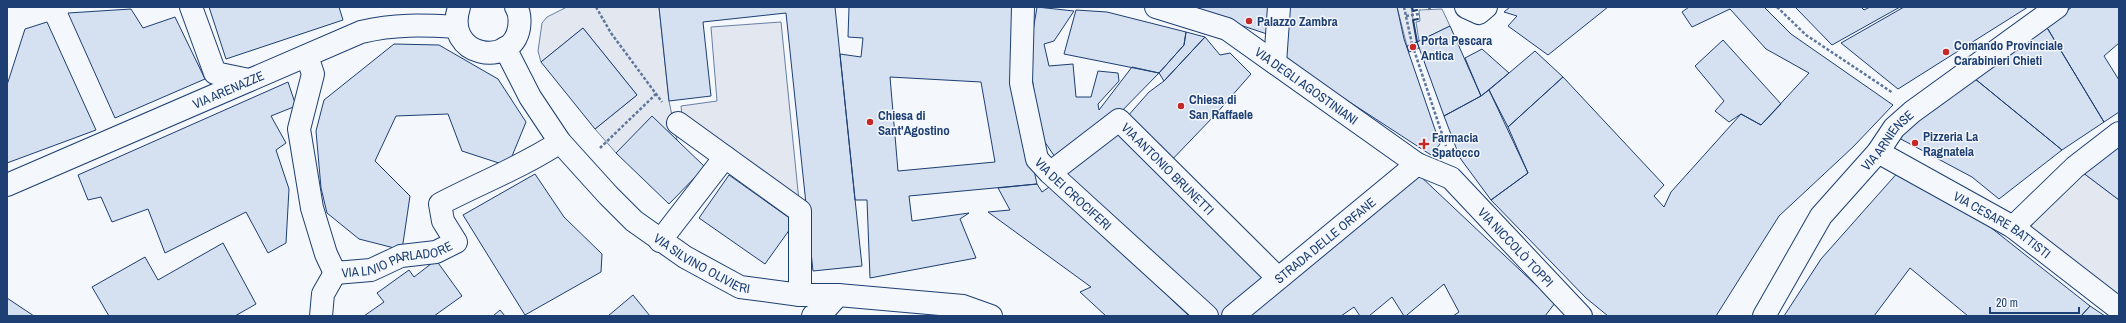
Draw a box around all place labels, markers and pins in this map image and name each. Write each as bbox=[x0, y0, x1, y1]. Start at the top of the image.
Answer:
place label: Palazzo Zambra bbox=[1257, 13, 1338, 30]
marker: Palazzo Zambra bbox=[1244, 16, 1254, 26]
place label: Porta Pescara Antica bbox=[1421, 32, 1492, 64]
place label: Comando Provinciale Carabinieri Chieti bbox=[1954, 37, 2063, 69]
marker: Porta Pescara Antica bbox=[1408, 42, 1418, 52]
marker: Comando Provinciale Carabinieri Chieti bbox=[1941, 47, 1951, 57]
place label: Chiesa di San Raffaele bbox=[1189, 91, 1253, 123]
marker: Chiesa di San Raffaele bbox=[1176, 101, 1186, 111]
place label: Chiesa di Sant'Agostino bbox=[878, 107, 950, 139]
marker: Chiesa di Sant'Agostino bbox=[865, 117, 875, 127]
place label: Pizzeria La Ragnatela bbox=[1923, 128, 1978, 160]
place label: Farmacia Spatocco bbox=[1432, 129, 1480, 161]
marker: Pizzeria La Ragnatela bbox=[1910, 138, 1920, 148]
marker: Farmacia Spatocco bbox=[1419, 139, 1429, 149]

